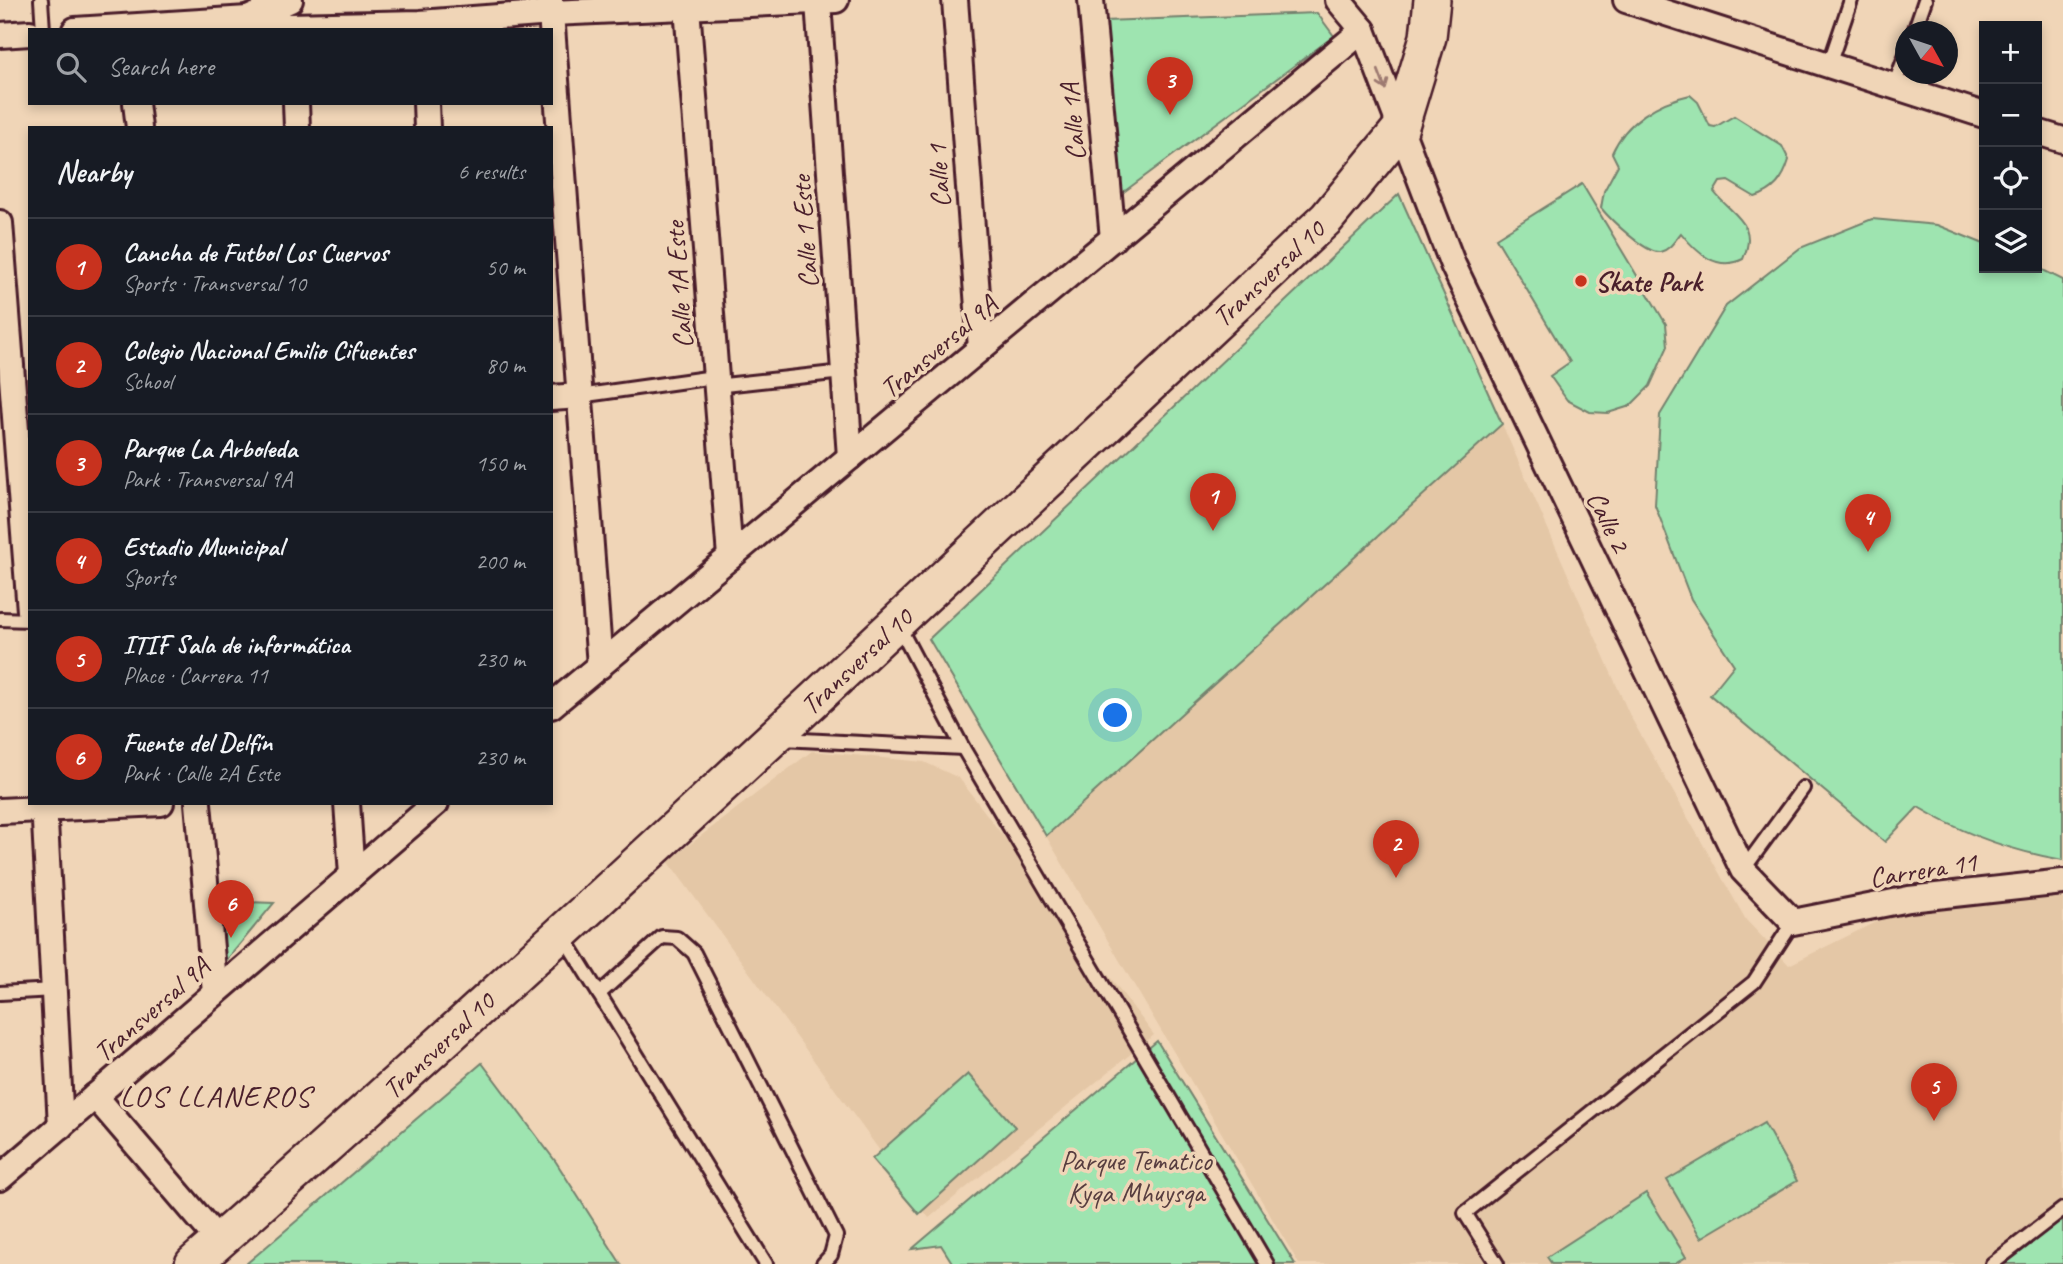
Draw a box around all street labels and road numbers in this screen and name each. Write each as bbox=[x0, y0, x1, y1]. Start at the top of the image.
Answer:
street label: Calle 1A bbox=[1052, 80, 1093, 162]
street label: Calle 1 bbox=[919, 142, 958, 209]
street label: Calle 1 Este bbox=[783, 173, 826, 290]
street label: Transversal 10 bbox=[1205, 211, 1334, 334]
street label: Calle 1A Este bbox=[656, 218, 700, 350]
street label: Transversal 9A bbox=[872, 286, 1006, 406]
street label: Calle 2 bbox=[1579, 485, 1639, 560]
street label: Transversal 10 bbox=[793, 599, 922, 722]
street label: Carrera 11 bbox=[1867, 844, 1981, 895]
street label: Transversal 9A bbox=[86, 948, 218, 1069]
street label: Transversal 10 bbox=[375, 983, 504, 1106]

